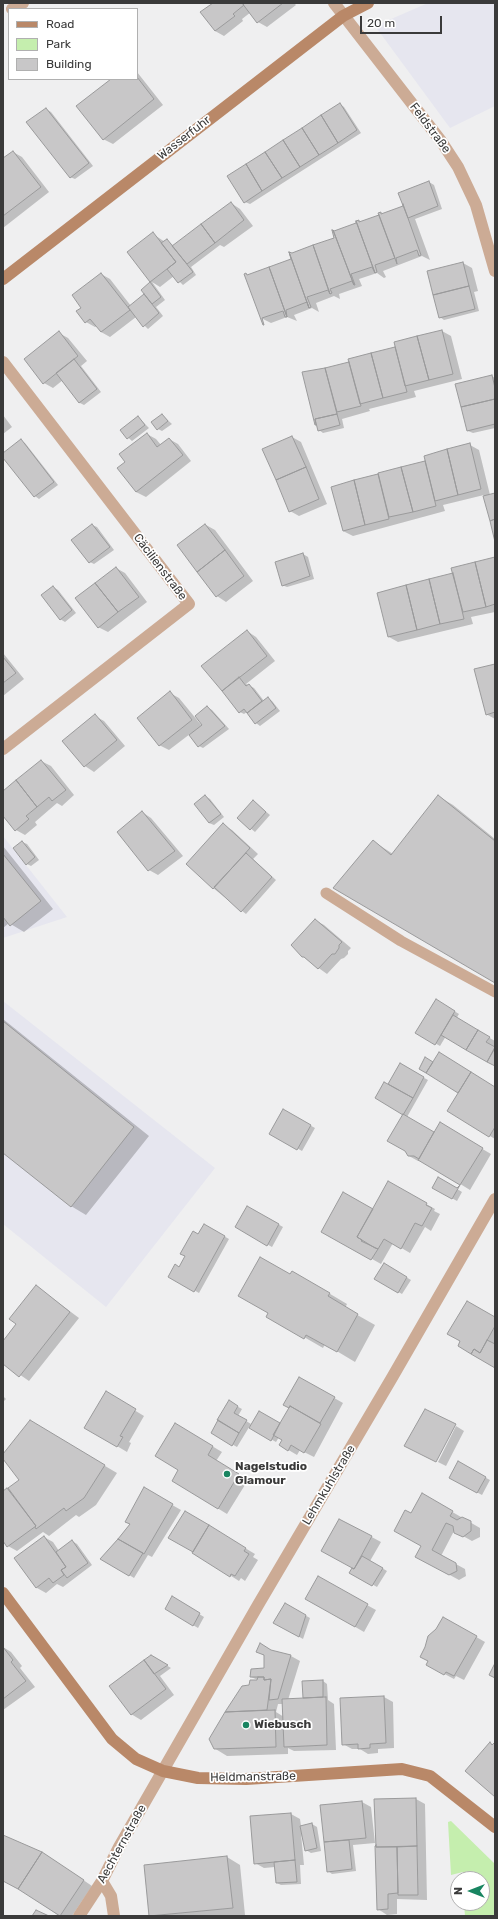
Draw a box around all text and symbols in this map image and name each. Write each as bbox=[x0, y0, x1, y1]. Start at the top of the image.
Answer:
legend bbox=[8, 8, 138, 80]
scale bar bbox=[362, 8, 444, 34]
text: 20 m bbox=[367, 16, 395, 30]
text: Road bbox=[46, 17, 74, 31]
text: Park bbox=[46, 37, 71, 51]
text: Building bbox=[46, 57, 92, 71]
street label: Feldstraße bbox=[406, 100, 454, 156]
street label: Wasserfuhr bbox=[155, 113, 213, 163]
street label: Cäcilienstraße bbox=[130, 531, 190, 603]
street label: Lehmkuhlstraße bbox=[299, 1442, 359, 1528]
place label: Nagelstudio Glamour bbox=[235, 1460, 307, 1488]
marker: Nagelstudio Glamour bbox=[222, 1469, 232, 1479]
place label: Wiebusch bbox=[254, 1718, 311, 1732]
marker: Wiebusch bbox=[241, 1720, 251, 1730]
street label: Heldmanstraße bbox=[210, 1769, 296, 1785]
street label: Aechternstraße bbox=[95, 1802, 149, 1886]
north arrow bbox=[450, 1871, 490, 1911]
text: N bbox=[452, 1887, 465, 1895]

